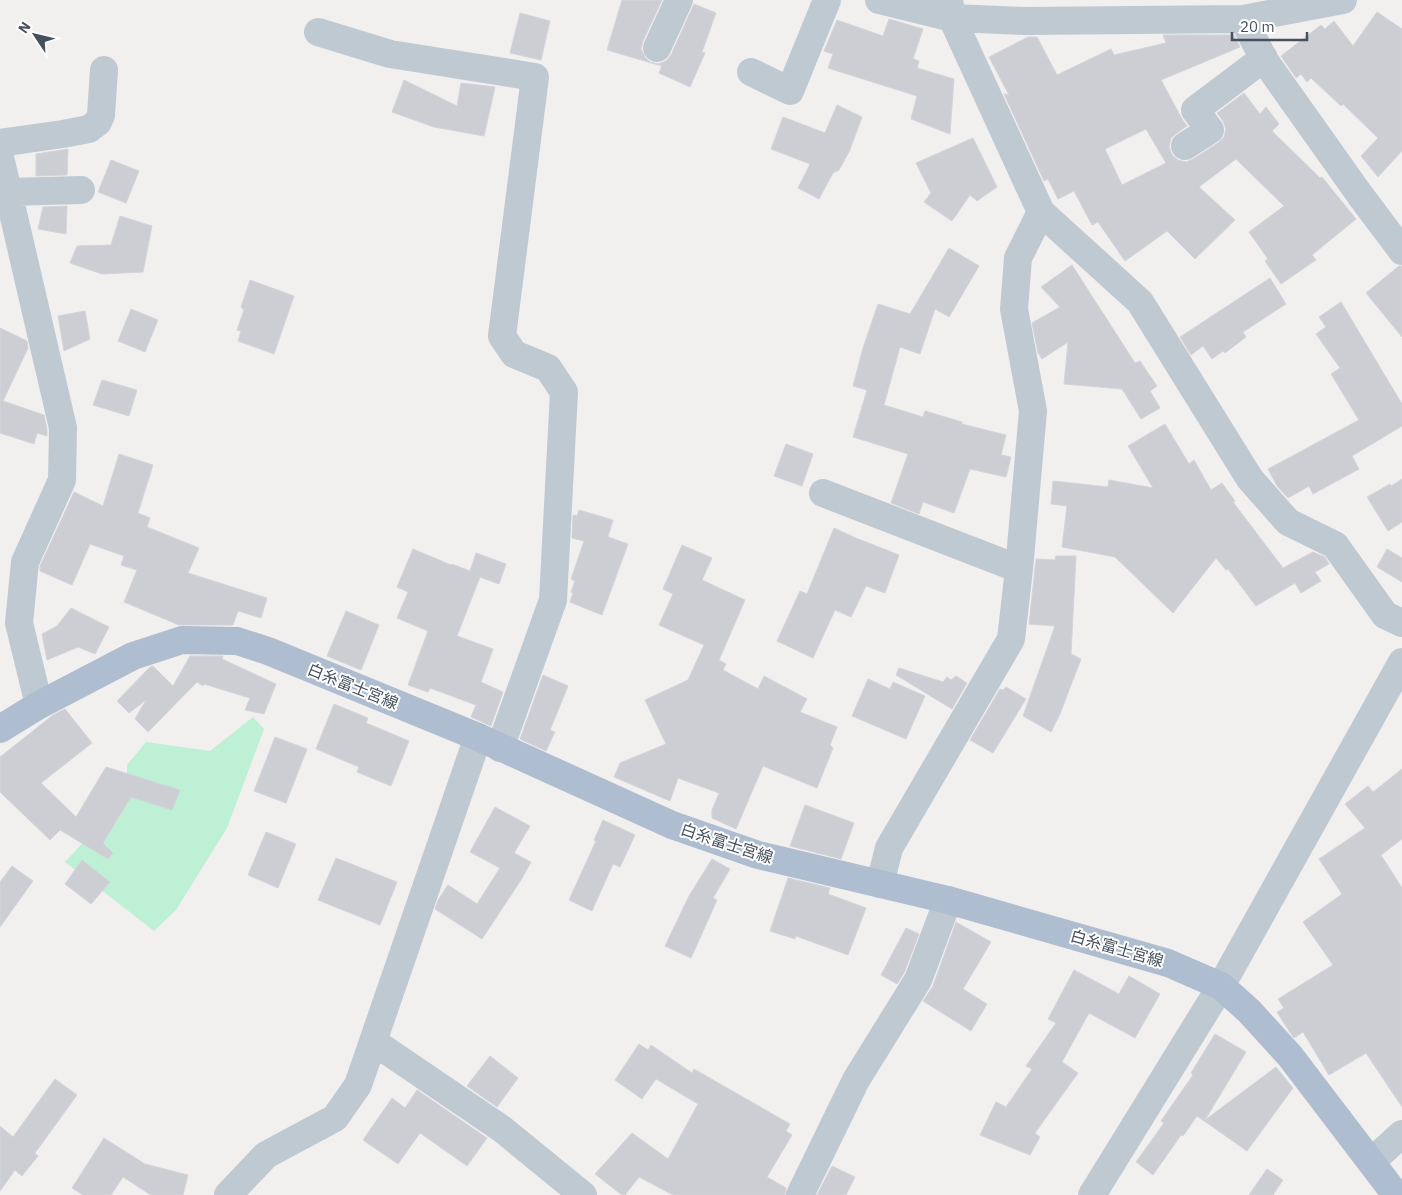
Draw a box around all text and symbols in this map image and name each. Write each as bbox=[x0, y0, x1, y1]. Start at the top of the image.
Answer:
north arrow bbox=[10, 10, 60, 60]
scale bar bbox=[1232, 10, 1307, 42]
text: 20 m bbox=[1240, 17, 1275, 36]
text: N bbox=[14, 18, 35, 37]
street label: 白糸富士宮線 bbox=[305, 659, 401, 713]
street label: 白糸富士宮線 bbox=[678, 819, 776, 867]
street label: 白糸富士宮線 bbox=[1068, 925, 1166, 971]

